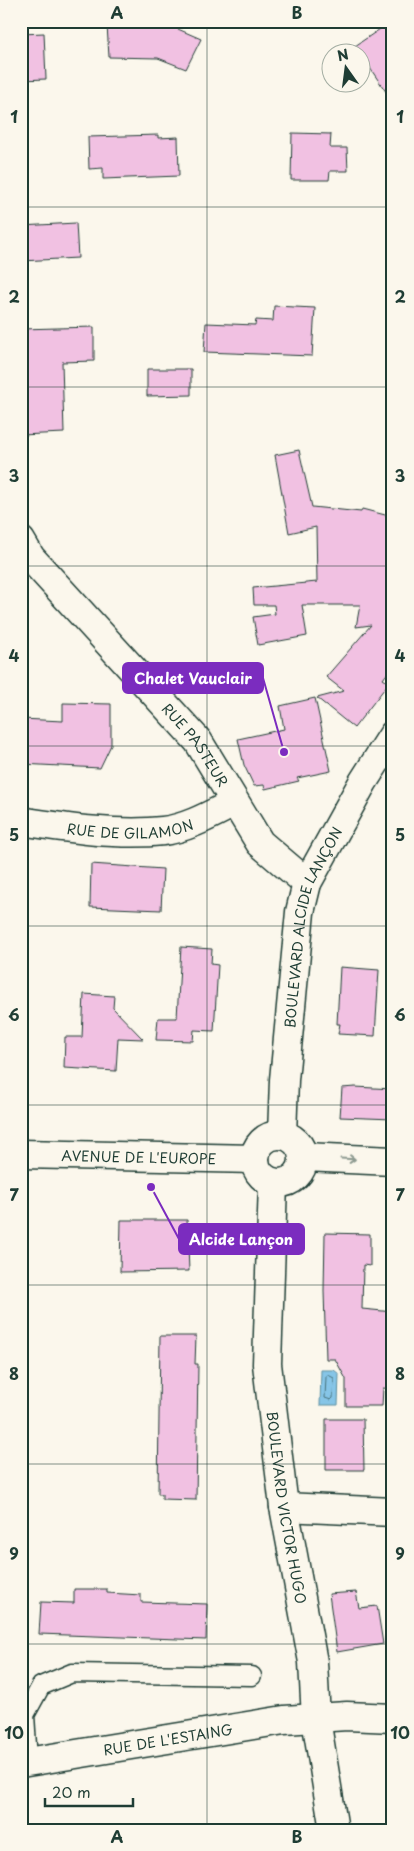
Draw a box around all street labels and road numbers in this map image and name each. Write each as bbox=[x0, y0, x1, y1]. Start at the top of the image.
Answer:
street label: RUE PASTEUR bbox=[157, 698, 234, 791]
street label: RUE DE GILAMON bbox=[66, 813, 196, 843]
street label: BOULEVARD ALCIDE LANÇON bbox=[279, 823, 347, 1029]
street label: AVENUE DE L'EUROPE bbox=[61, 1144, 217, 1169]
street label: BOULEVARD VICTOR HUGO bbox=[262, 1410, 312, 1605]
street label: RUE DE L'ESTAING bbox=[102, 1718, 234, 1760]

